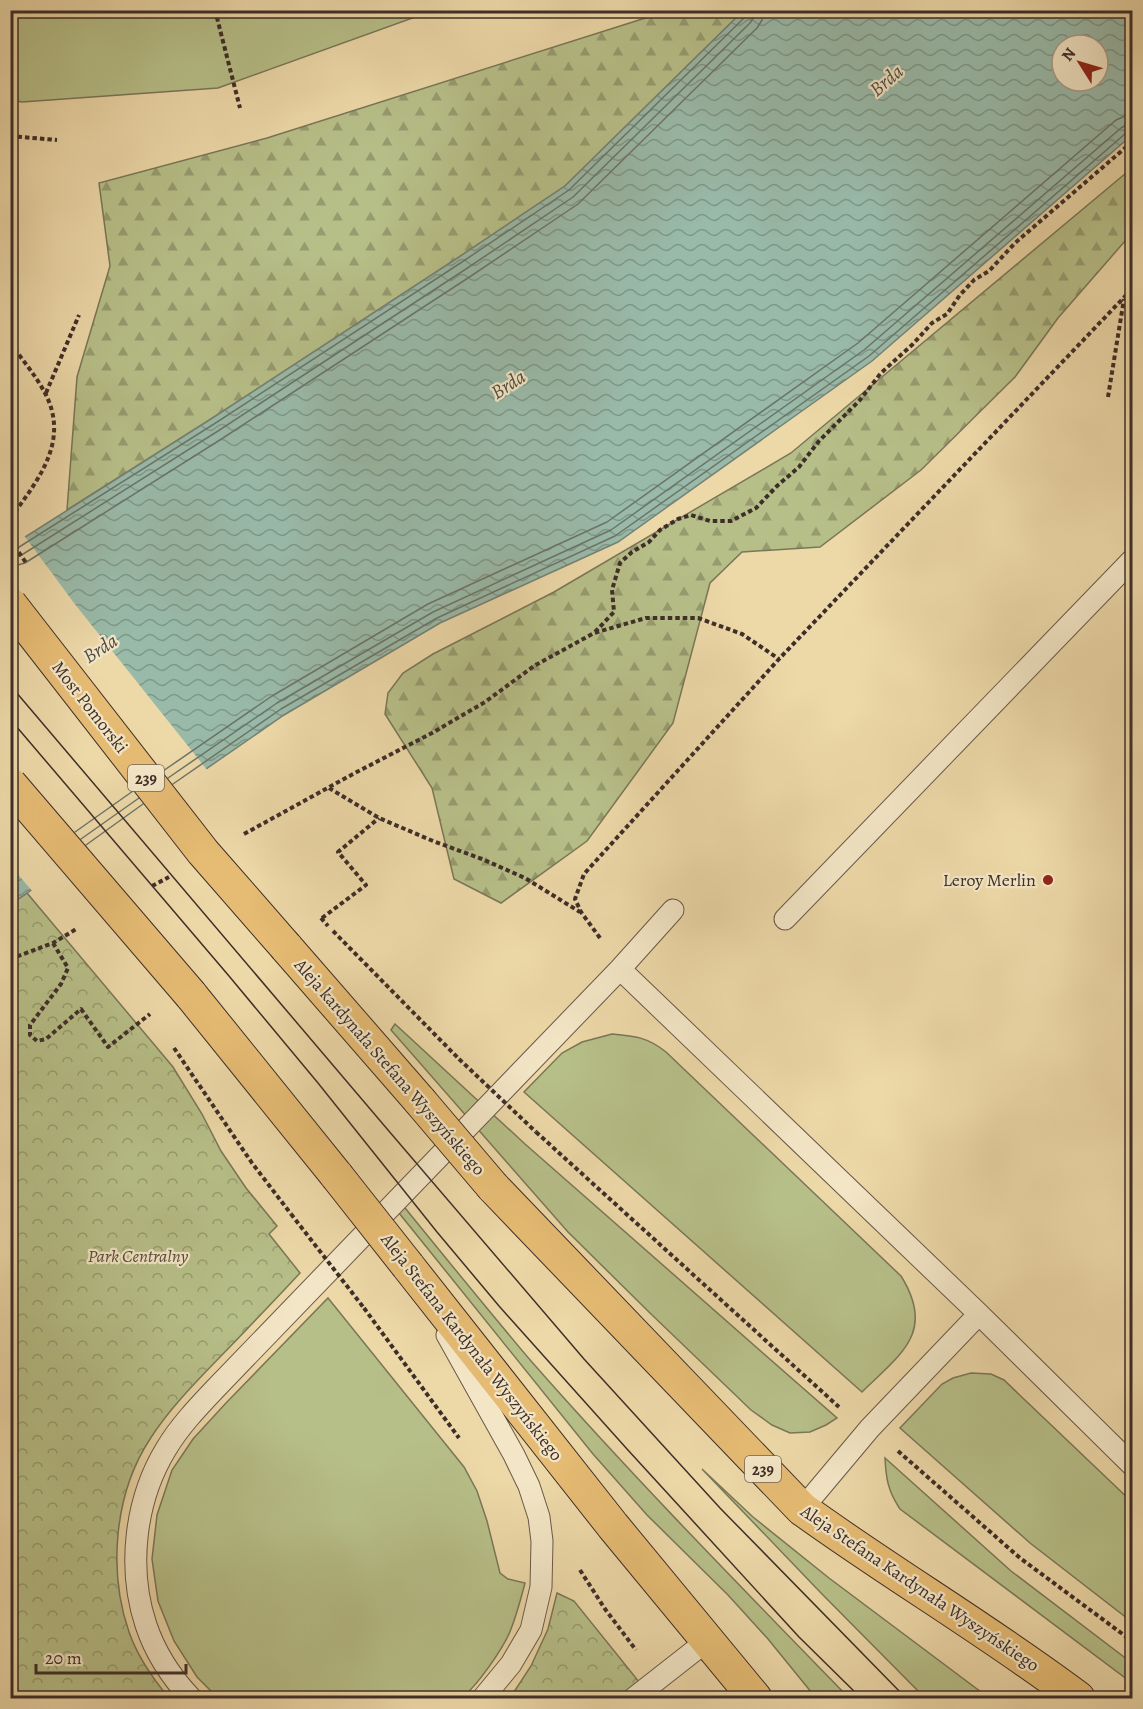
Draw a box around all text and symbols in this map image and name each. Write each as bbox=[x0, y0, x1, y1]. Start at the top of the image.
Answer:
north arrow bbox=[1050, 33, 1110, 93]
text: N bbox=[1057, 43, 1081, 66]
water label: Brda bbox=[864, 58, 909, 103]
water label: Brda bbox=[486, 363, 531, 406]
water label: Brda bbox=[78, 627, 123, 670]
street label: Most Pomorski bbox=[46, 656, 134, 758]
road number: 239 bbox=[128, 765, 164, 791]
place label: Leroy Merlin bbox=[943, 868, 1036, 892]
marker: Leroy Merlin bbox=[1041, 873, 1055, 887]
street label: Aleja kardynała Stefana Wyszyńskiego bbox=[288, 953, 491, 1181]
street label: Aleja Stefana Kardynała Wyszyńskiego bbox=[375, 1227, 568, 1466]
park label: Park Centralny bbox=[88, 1244, 188, 1268]
road number: 239 bbox=[745, 1456, 781, 1482]
street label: Aleja Stefana Kardynała Wyszyńskiego bbox=[795, 1498, 1044, 1677]
scale bar bbox=[36, 1637, 186, 1675]
text: 20 m bbox=[45, 1646, 82, 1670]

